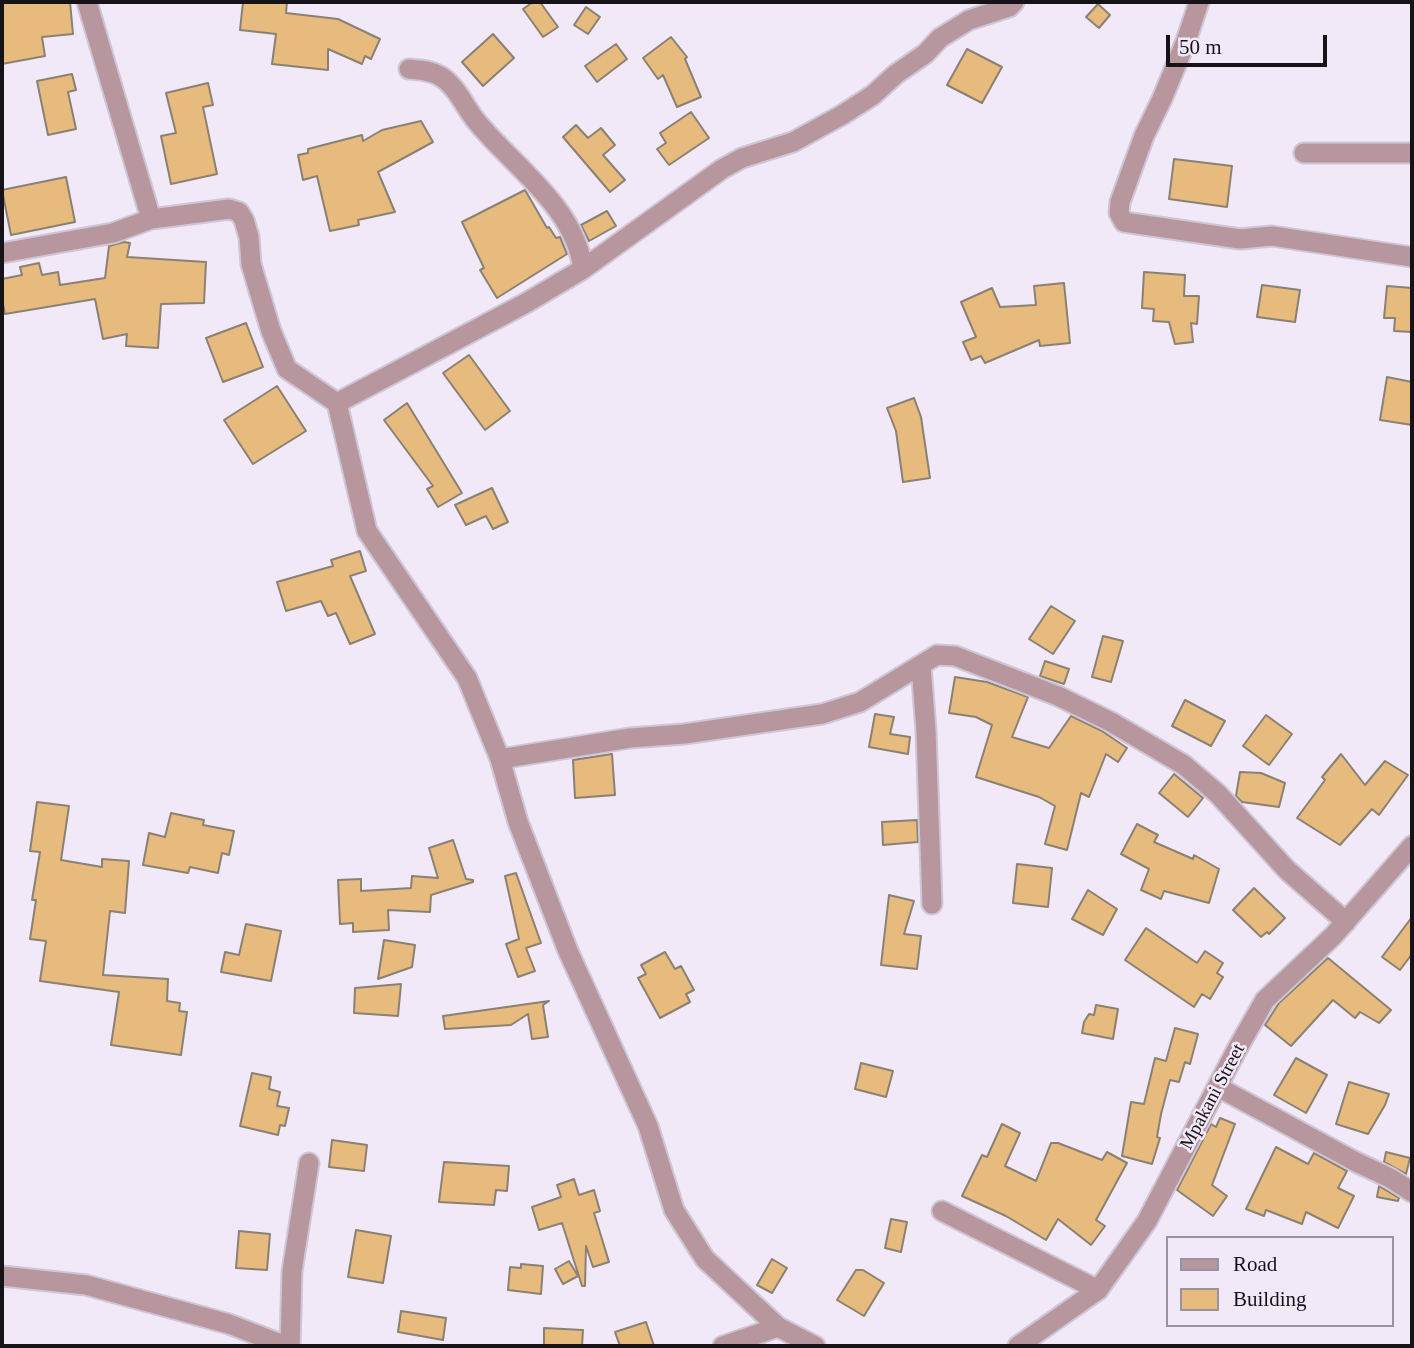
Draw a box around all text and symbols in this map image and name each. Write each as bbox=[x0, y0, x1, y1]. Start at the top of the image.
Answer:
scale bar bbox=[1169, 21, 1330, 65]
text: 50 m bbox=[1179, 35, 1222, 59]
street label: Mpakani Street bbox=[1176, 1040, 1250, 1154]
legend bbox=[1166, 1236, 1393, 1327]
text: Road bbox=[1233, 1252, 1277, 1276]
text: Building bbox=[1233, 1287, 1307, 1311]

